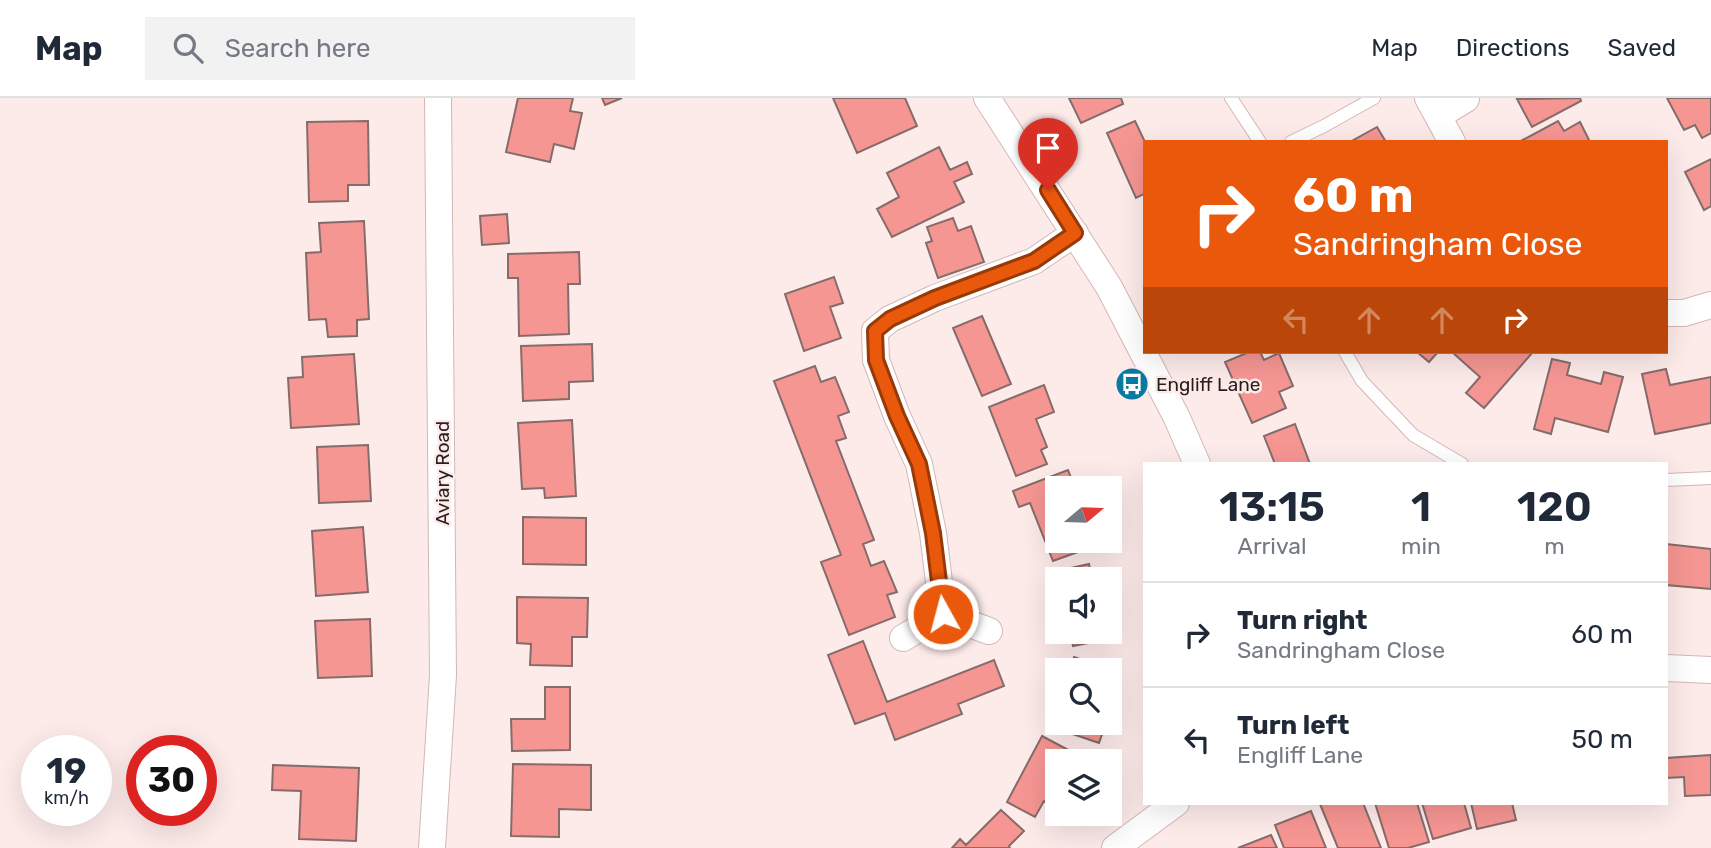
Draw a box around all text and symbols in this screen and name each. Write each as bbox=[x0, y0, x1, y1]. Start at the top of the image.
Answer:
search box bbox=[145, 17, 635, 80]
text: Map bbox=[35, 29, 103, 68]
icon: search bbox=[169, 29, 207, 67]
text: Search here bbox=[225, 33, 370, 64]
text: Map bbox=[1371, 34, 1418, 62]
text: Directions bbox=[1456, 34, 1569, 62]
text: Saved bbox=[1607, 34, 1676, 62]
pin bbox=[1018, 118, 1078, 190]
icon: arrive bbox=[1029, 129, 1067, 167]
text: 60 m bbox=[1293, 166, 1414, 224]
icon: right bbox=[1178, 168, 1269, 259]
text: Sandringham Close bbox=[1293, 225, 1583, 263]
icon: left bbox=[1277, 301, 1315, 339]
icon: ahead bbox=[1350, 301, 1388, 339]
icon: ahead bbox=[1423, 301, 1461, 339]
icon: right bbox=[1496, 301, 1534, 339]
bus stop icon: Engliff Lane bbox=[1113, 365, 1151, 403]
place label: Engliff Lane bbox=[1156, 373, 1260, 396]
street label: Aviary Road bbox=[431, 421, 454, 525]
north arrow bbox=[1045, 476, 1122, 553]
map controls bbox=[1045, 476, 1122, 826]
text: 13:15 bbox=[1219, 482, 1325, 532]
text: 1 bbox=[1411, 482, 1431, 532]
text: 120 bbox=[1517, 482, 1592, 532]
text: Arrival bbox=[1237, 532, 1307, 560]
text: min bbox=[1401, 532, 1441, 560]
text: m bbox=[1544, 532, 1565, 560]
button: sound bbox=[1045, 567, 1122, 644]
position arrow bbox=[906, 577, 980, 651]
text: Turn right bbox=[1237, 605, 1367, 636]
icon: right bbox=[1178, 616, 1216, 654]
text: 60 m bbox=[1571, 619, 1633, 650]
text: Sandringham Close bbox=[1237, 636, 1445, 664]
button: search bbox=[1045, 658, 1122, 735]
text: Turn left bbox=[1237, 710, 1349, 741]
icon: left bbox=[1178, 721, 1216, 759]
text: 50 m bbox=[1572, 724, 1633, 755]
speed limit sign: 30 bbox=[126, 735, 217, 826]
text: Engliff Lane bbox=[1237, 741, 1363, 769]
button: layers bbox=[1045, 749, 1122, 826]
text: 19 bbox=[47, 750, 86, 792]
text: km/h bbox=[44, 787, 89, 809]

